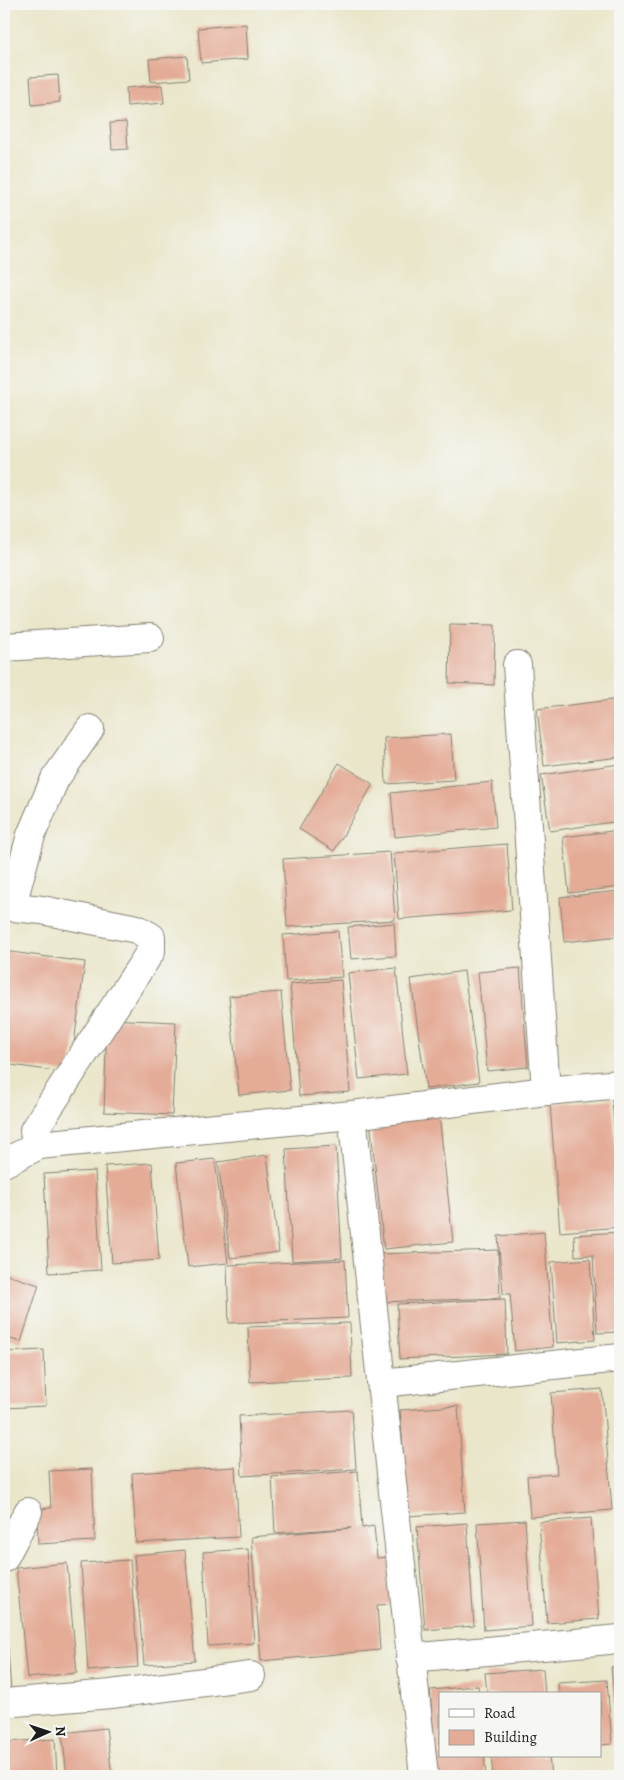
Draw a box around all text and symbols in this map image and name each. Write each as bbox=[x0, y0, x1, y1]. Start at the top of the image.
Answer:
legend bbox=[439, 1692, 602, 1758]
text: Road bbox=[484, 1703, 516, 1723]
north arrow bbox=[22, 1708, 72, 1758]
text: N bbox=[51, 1726, 70, 1737]
text: Building bbox=[484, 1727, 537, 1747]

